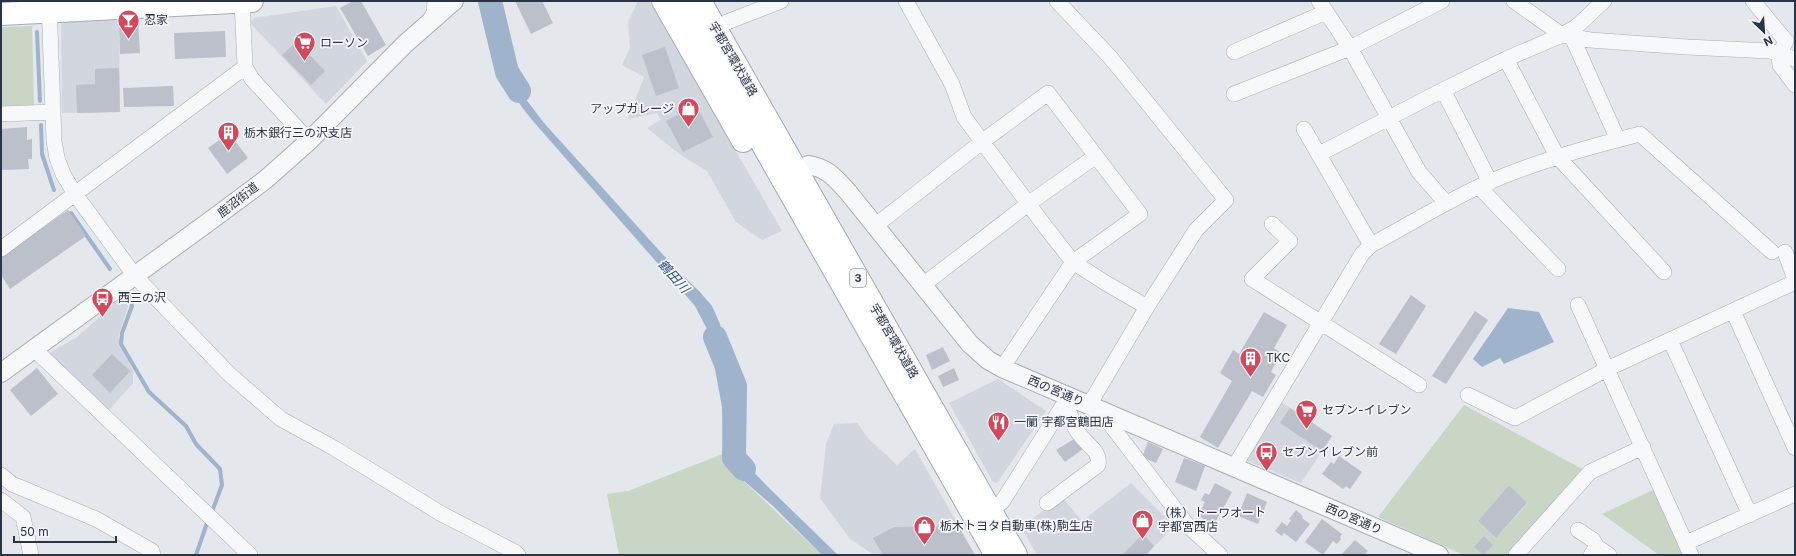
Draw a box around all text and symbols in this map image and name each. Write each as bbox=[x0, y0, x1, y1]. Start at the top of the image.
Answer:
bar icon: 忍家 bbox=[116, 7, 142, 40]
place label: 忍家 bbox=[144, 12, 168, 27]
north arrow bbox=[1744, 12, 1784, 52]
street label: 宇都宮環状道路 bbox=[706, 19, 761, 99]
supermarket icon: ローソン bbox=[291, 30, 317, 63]
text: N bbox=[1761, 33, 1775, 49]
place label: ローソン bbox=[320, 35, 368, 50]
shop icon: アップガレージ bbox=[676, 96, 702, 129]
place label: アップガレージ bbox=[590, 101, 674, 116]
building icon: 栃木銀行三の沢支店 bbox=[215, 120, 241, 153]
place label: 栃木銀行三の沢支店 bbox=[244, 125, 352, 140]
street label: 鹿沼街道 bbox=[214, 179, 261, 220]
water label: 鶴田川 bbox=[655, 256, 694, 297]
road number: 3 bbox=[850, 269, 866, 287]
bus stop icon: 西三の沢 bbox=[89, 285, 115, 318]
place label: 西三の沢 bbox=[118, 290, 166, 305]
street label: 宇都宮環状道路 bbox=[867, 301, 922, 381]
building icon: TKC bbox=[1238, 345, 1264, 378]
place label: TKC bbox=[1266, 350, 1290, 365]
street label: 西の宮通り bbox=[1026, 372, 1087, 409]
supermarket icon: セブン-イレブン bbox=[1293, 397, 1319, 430]
place label: セブン-イレブン bbox=[1322, 402, 1412, 417]
restaurant icon: 一蘭 宇都宮鶴田店 bbox=[985, 409, 1011, 442]
place label: 一蘭 宇都宮鶴田店 bbox=[1014, 414, 1113, 429]
bus stop icon: セブンイレブン前 bbox=[1253, 439, 1279, 472]
place label: セブンイレブン前 bbox=[1282, 444, 1378, 459]
street label: 西の宮通り bbox=[1324, 500, 1385, 537]
place label: （株）トーワオート 宇都宮西店 bbox=[1158, 505, 1266, 534]
shop icon: （株）トーワオート 宇都宮西店 bbox=[1130, 507, 1156, 540]
shop icon: 栃木トヨタ自動車(株)駒生店 bbox=[911, 513, 937, 546]
scale bar bbox=[14, 518, 116, 544]
place label: 栃木トヨタ自動車(株)駒生店 bbox=[940, 518, 1093, 533]
text: 50 m bbox=[20, 524, 49, 539]

